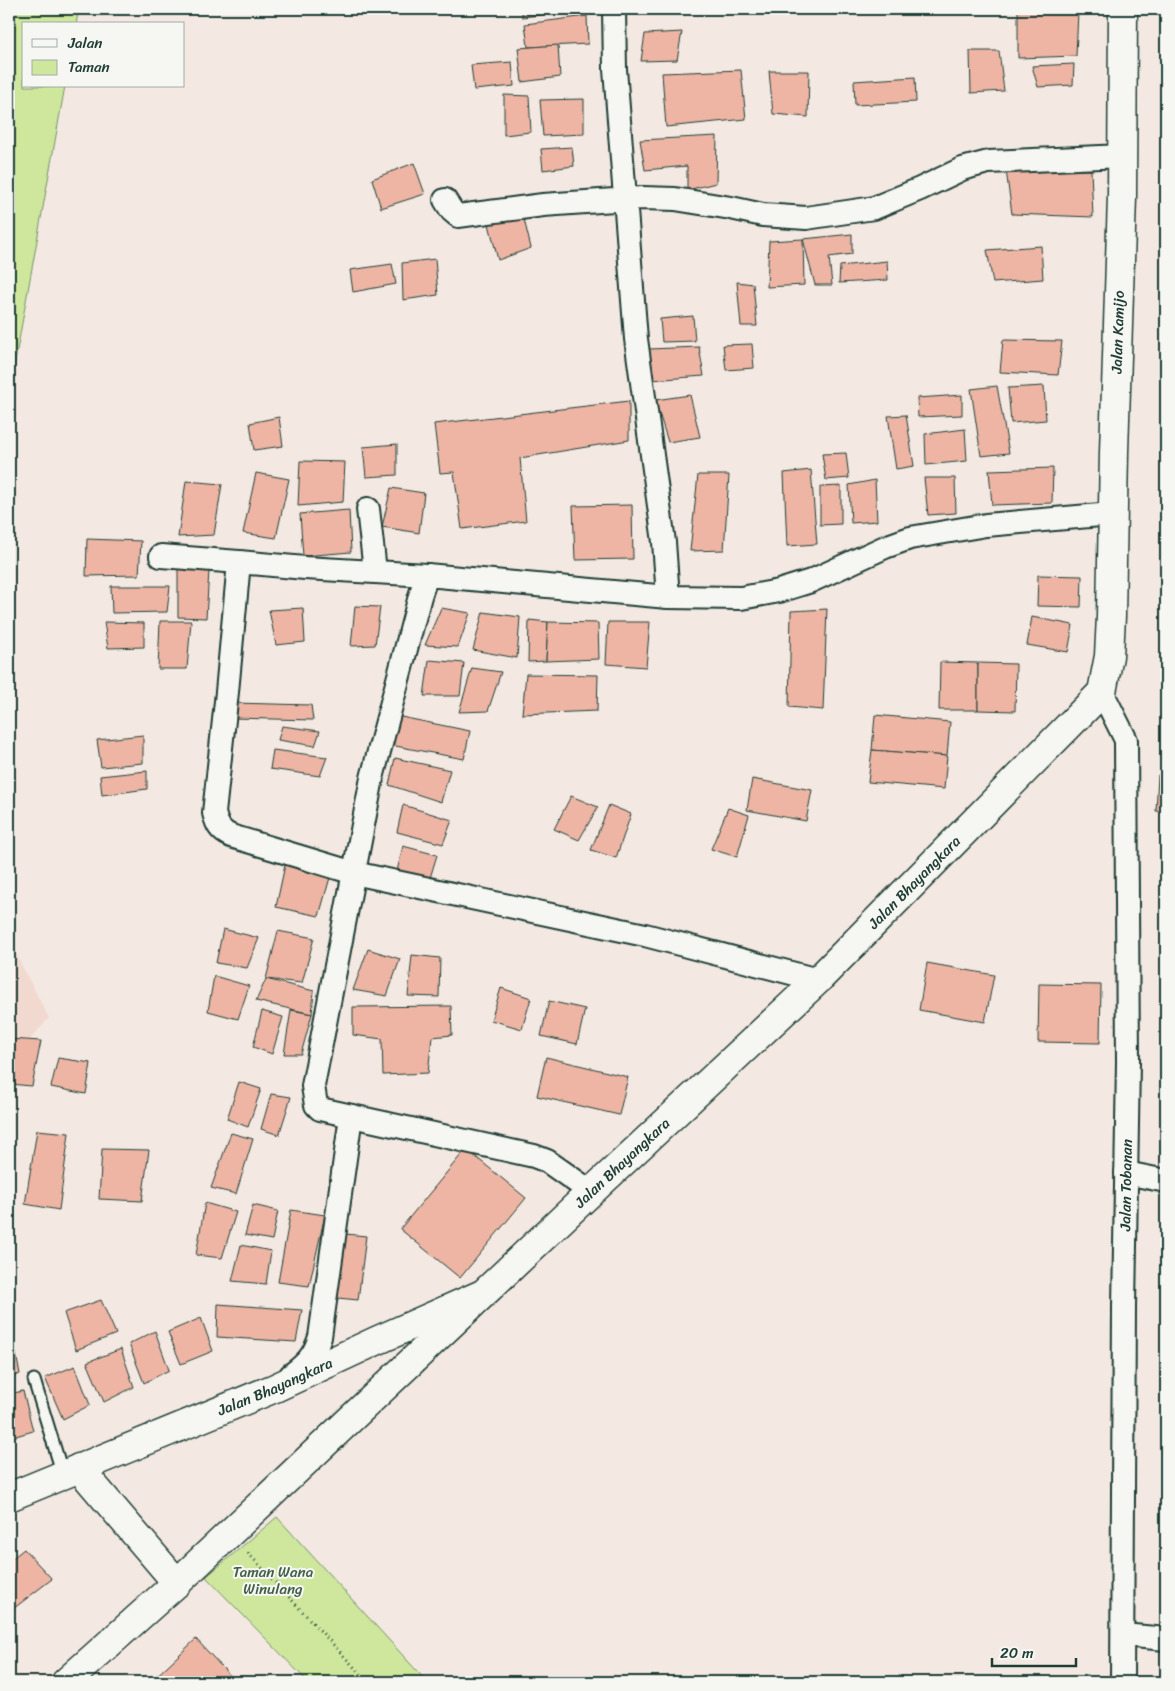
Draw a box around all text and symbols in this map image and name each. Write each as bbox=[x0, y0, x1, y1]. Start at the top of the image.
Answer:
legend bbox=[22, 22, 185, 88]
text: Jalan bbox=[67, 30, 102, 56]
text: Taman bbox=[68, 54, 110, 80]
street label: Jalan Kamijo bbox=[1103, 290, 1132, 375]
street label: Jalan Bhayangkara bbox=[861, 829, 967, 936]
street label: Jalan Bhayangkara bbox=[568, 1111, 677, 1215]
street label: Jalan Tobanan bbox=[1112, 1139, 1140, 1232]
street label: Jalan Bhayangkara bbox=[212, 1350, 337, 1424]
park label: Taman Wana Winulang bbox=[233, 1559, 314, 1602]
scale bar bbox=[992, 1636, 1076, 1668]
text: 20 m bbox=[1000, 1640, 1034, 1666]

